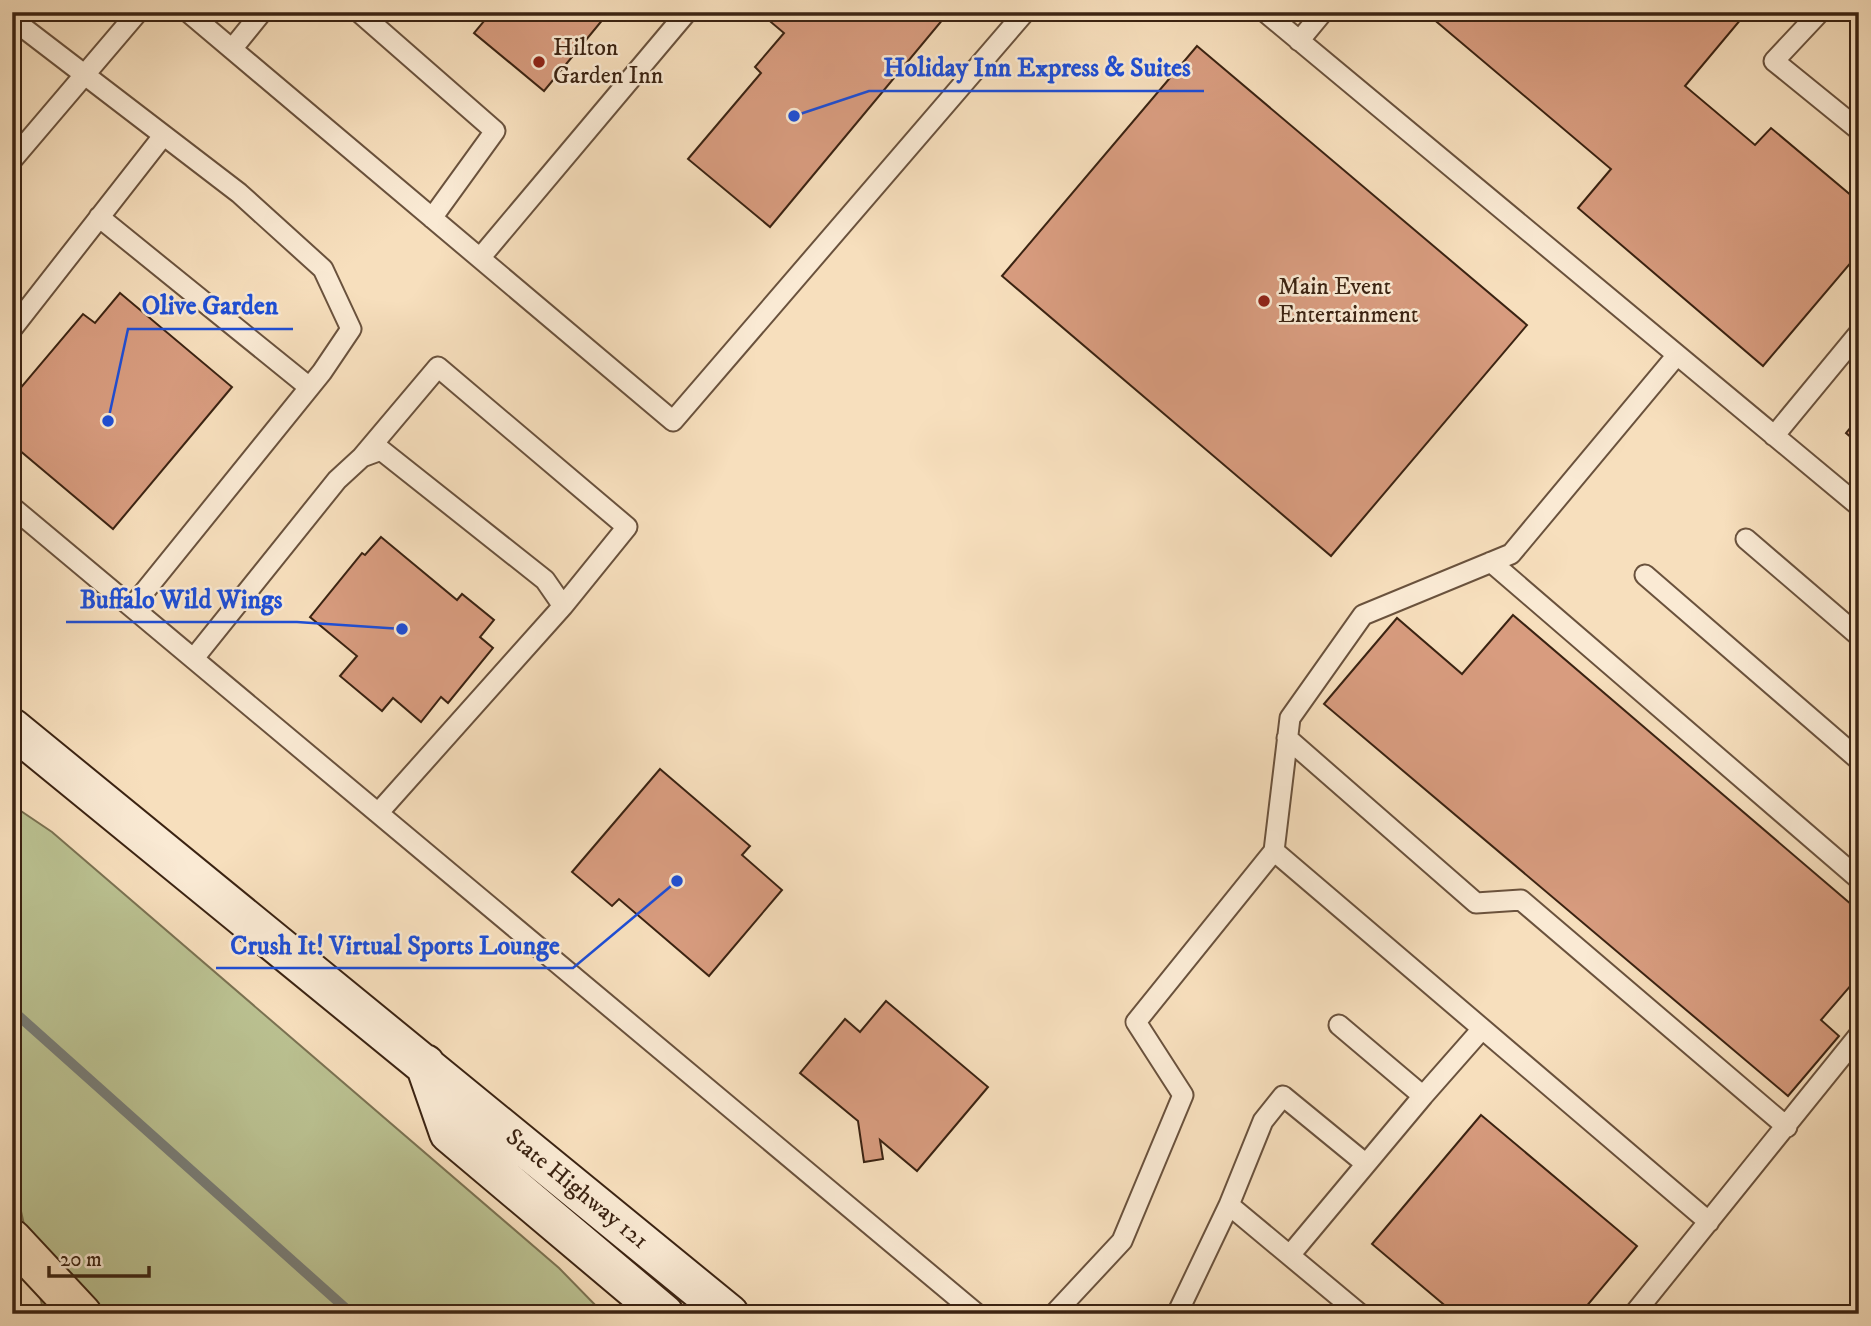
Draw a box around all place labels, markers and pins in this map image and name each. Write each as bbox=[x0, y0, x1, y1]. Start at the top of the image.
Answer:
place label: Hilton Garden Inn bbox=[553, 33, 664, 91]
callout: Holiday Inn Express & Suites bbox=[869, 44, 1204, 91]
marker: Hilton Garden Inn bbox=[531, 54, 547, 70]
place label: Main Event Entertainment bbox=[1278, 272, 1419, 330]
callout: Olive Garden bbox=[128, 282, 293, 329]
marker: Main Event Entertainment bbox=[1256, 293, 1272, 309]
callout: Buffalo Wild Wings bbox=[66, 575, 297, 622]
callout: Crush It! Virtual Sports Lounge bbox=[216, 921, 573, 968]

